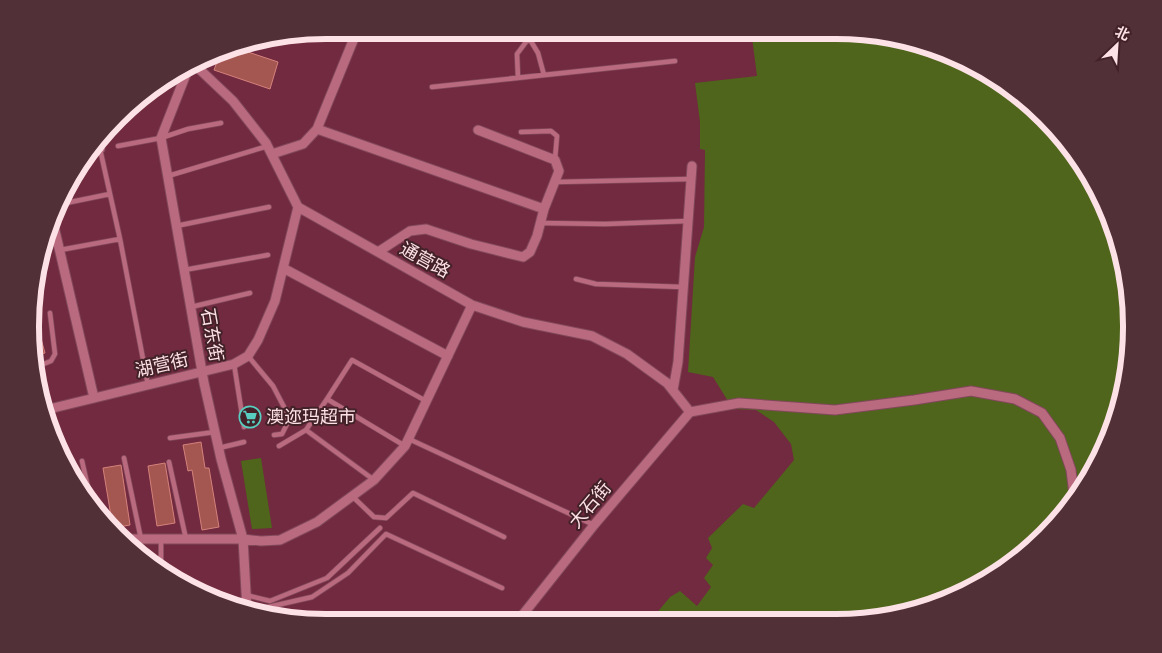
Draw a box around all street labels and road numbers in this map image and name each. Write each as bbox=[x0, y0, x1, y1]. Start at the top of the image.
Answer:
street label: 通营路 bbox=[397, 238, 453, 282]
street label: 石东街 bbox=[197, 307, 227, 363]
street label: 湖营街 bbox=[133, 349, 191, 381]
street label: 大石街 bbox=[565, 478, 615, 532]

